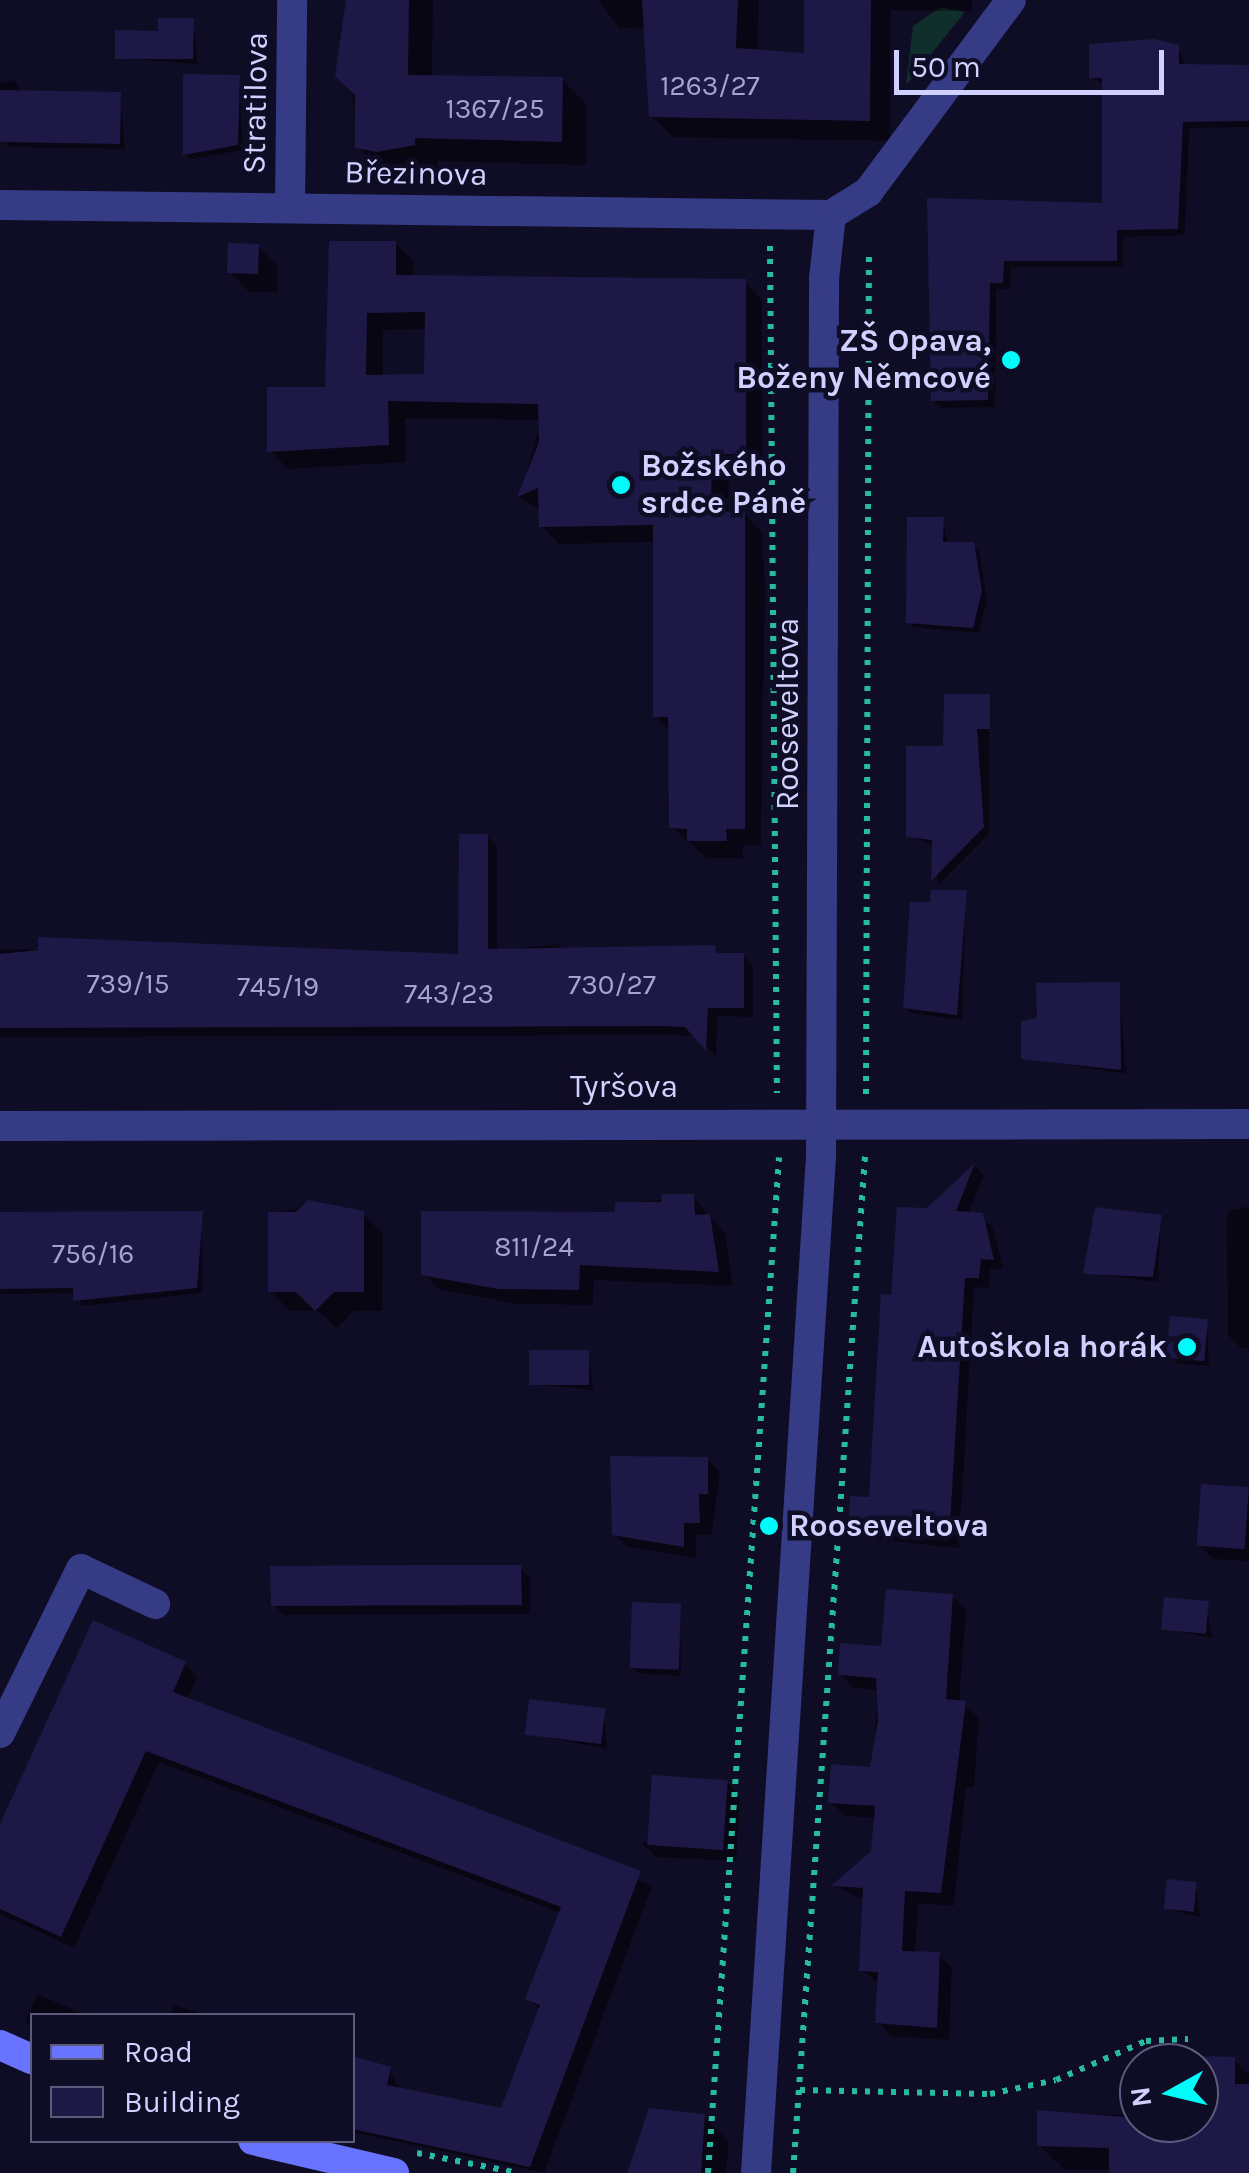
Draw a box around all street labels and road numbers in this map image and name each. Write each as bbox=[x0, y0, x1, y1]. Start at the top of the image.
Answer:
street label: Stratilova bbox=[236, 32, 276, 174]
street label: Březinova bbox=[344, 154, 488, 194]
street label: Rooseveltova bbox=[769, 618, 807, 810]
street label: Tyršova bbox=[570, 1068, 678, 1106]

